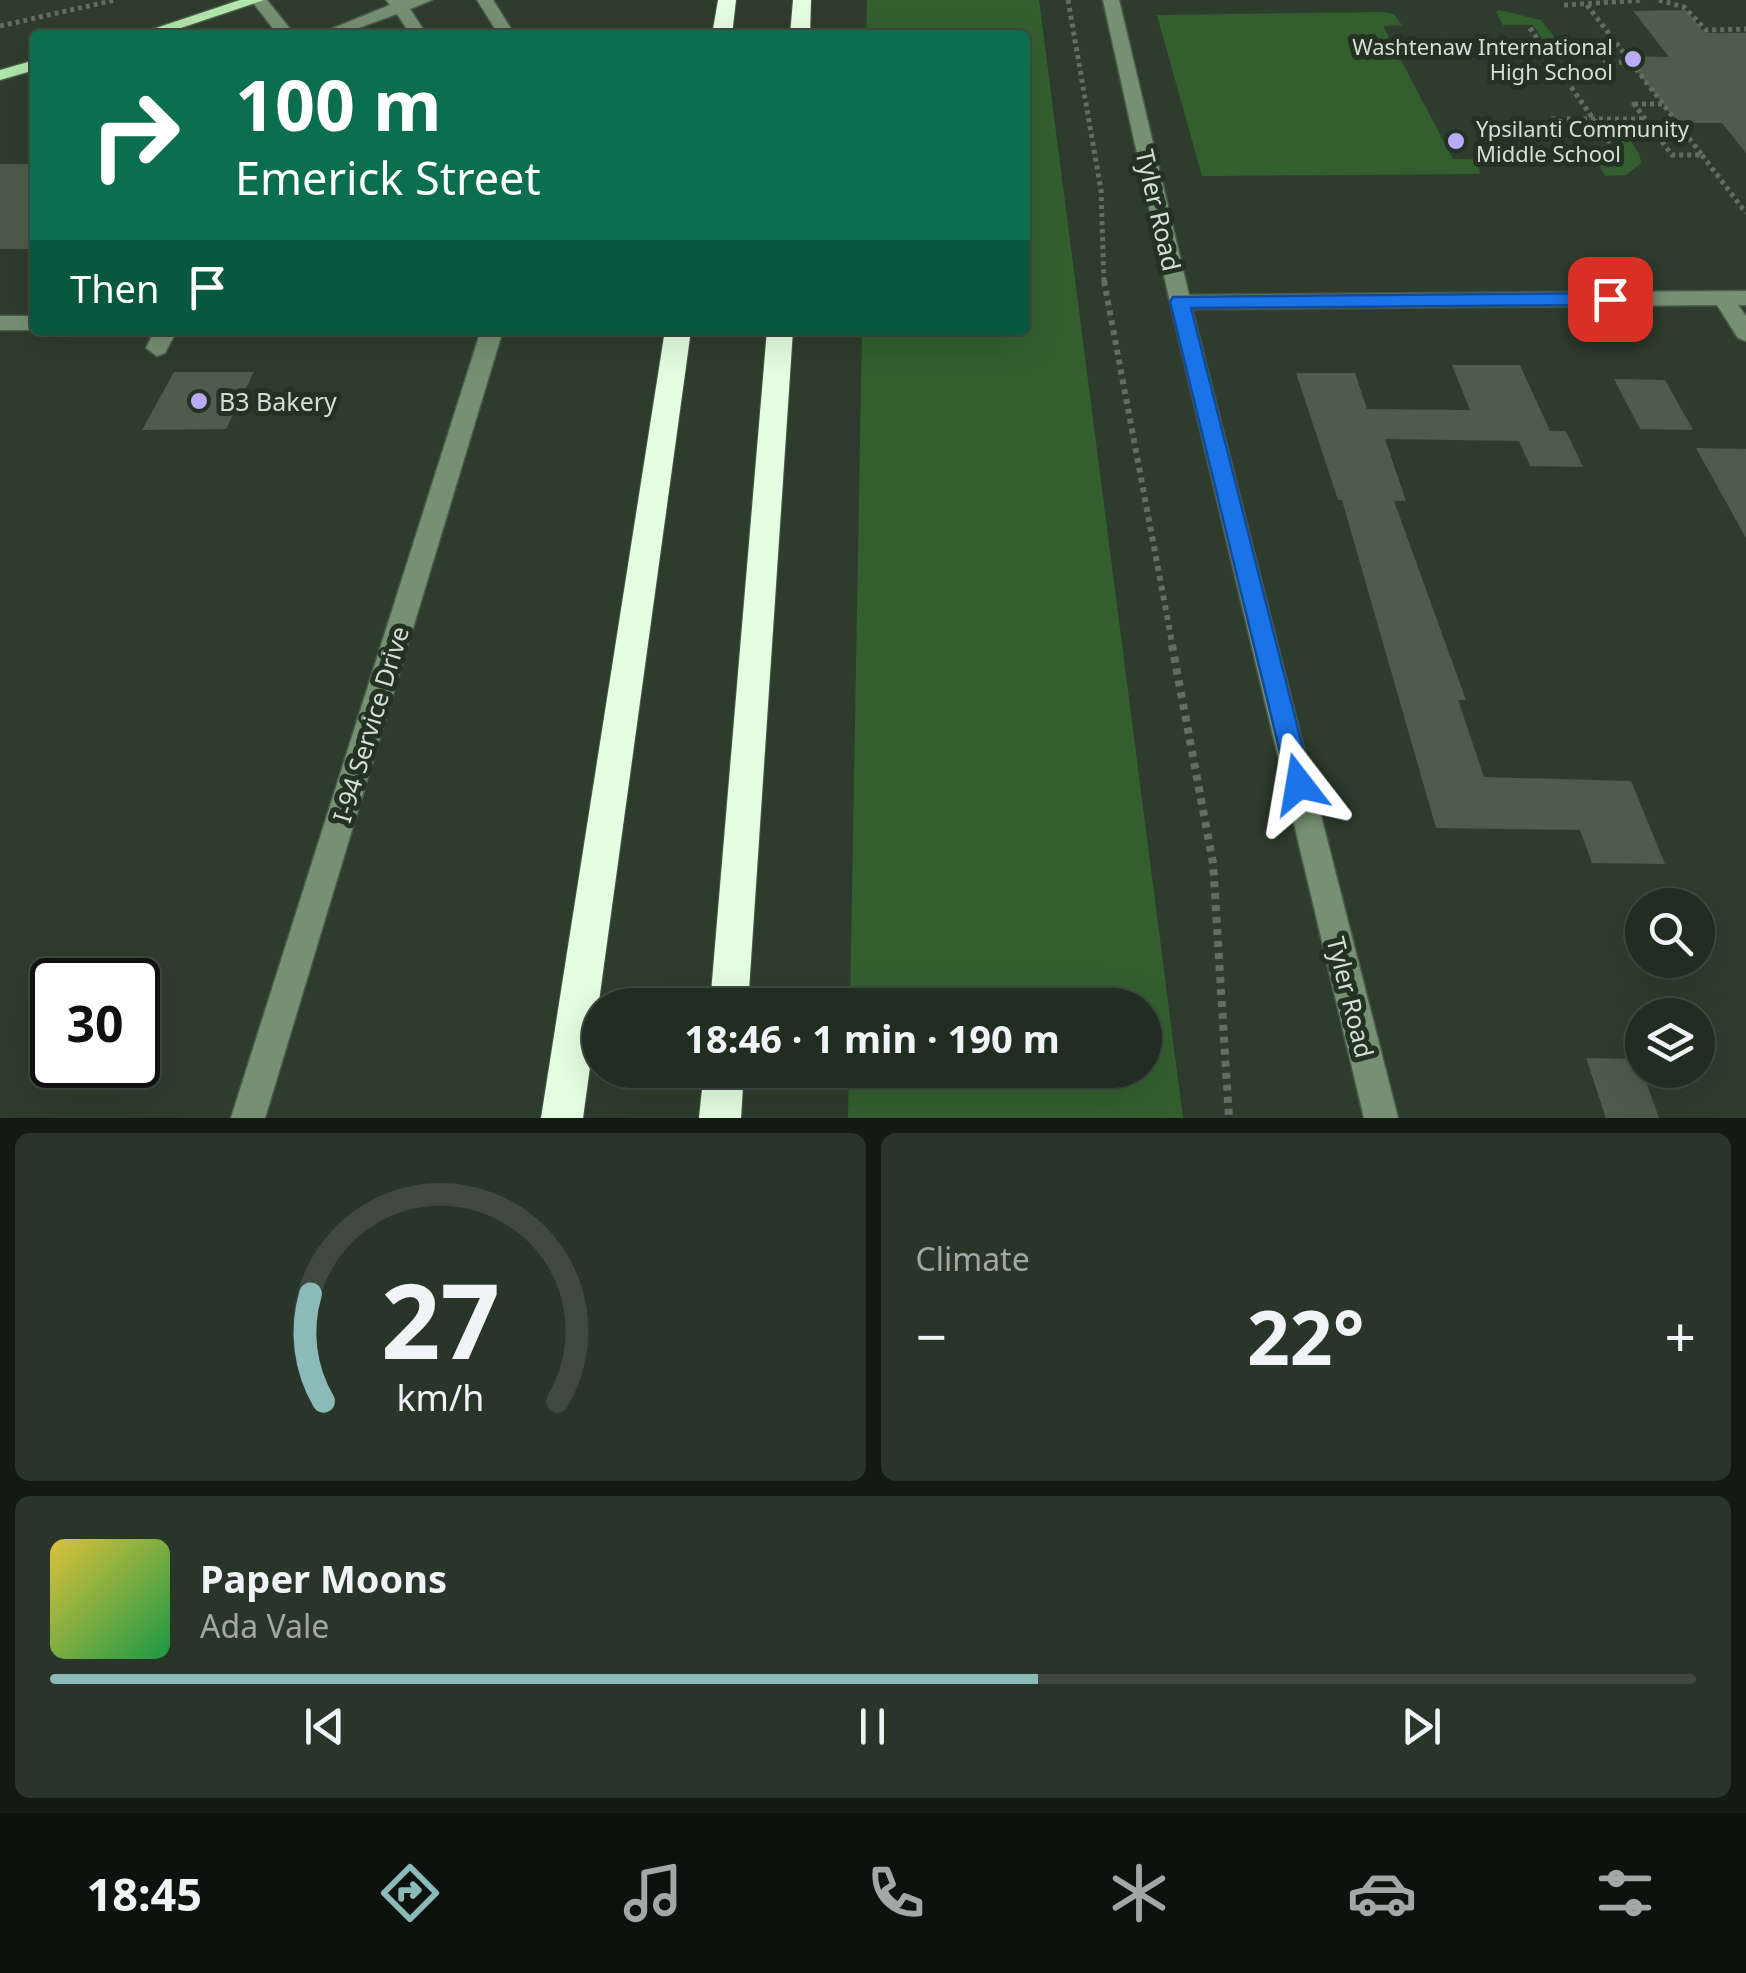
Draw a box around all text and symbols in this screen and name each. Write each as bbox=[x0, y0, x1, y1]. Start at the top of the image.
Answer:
place label: Washtenaw International High School bbox=[1352, 31, 1613, 86]
marker: Washtenaw International High School bbox=[1622, 48, 1644, 70]
text: 100 m bbox=[235, 56, 442, 152]
icon: right bbox=[70, 70, 200, 200]
place label: Ypsilanti Community Middle School bbox=[1476, 113, 1690, 168]
marker: Ypsilanti Community Middle School bbox=[1445, 130, 1467, 152]
street label: Tyler Road bbox=[1129, 146, 1189, 274]
text: Emerick Street bbox=[235, 147, 541, 208]
pin bbox=[1568, 257, 1653, 342]
icon: arrive bbox=[180, 260, 235, 315]
text: Then bbox=[70, 262, 160, 314]
icon: arrive bbox=[1583, 272, 1638, 327]
place label: B3 Bakery bbox=[219, 384, 337, 418]
marker: B3 Bakery bbox=[188, 390, 210, 412]
street label: I-94 Service Drive bbox=[324, 622, 416, 826]
position arrow bbox=[1247, 732, 1351, 836]
map controls bbox=[1625, 888, 1715, 1088]
button: search bbox=[1625, 888, 1715, 978]
street label: Tyler Road bbox=[1320, 933, 1382, 1061]
speed limit sign: 30 bbox=[30, 958, 160, 1088]
button: layers bbox=[1625, 998, 1715, 1088]
text: 18:46 · 1 min · 190 m bbox=[684, 1012, 1060, 1064]
text: Climate bbox=[916, 1237, 1030, 1280]
text: 27 bbox=[381, 1248, 500, 1389]
text: 22° bbox=[1247, 1285, 1365, 1387]
text: − bbox=[916, 1298, 947, 1373]
text: + bbox=[1665, 1298, 1696, 1373]
text: km/h bbox=[396, 1373, 484, 1421]
text: Paper Moons bbox=[200, 1552, 447, 1604]
text: Ada Vale bbox=[200, 1604, 329, 1647]
icon: previous bbox=[297, 1699, 352, 1754]
icon: pause bbox=[845, 1699, 900, 1754]
icon: next bbox=[1394, 1699, 1449, 1754]
icon: directions bbox=[375, 1858, 445, 1928]
icon: music bbox=[618, 1858, 688, 1928]
icon: phone bbox=[861, 1858, 931, 1928]
icon: climate bbox=[1104, 1858, 1174, 1928]
icon: car bbox=[1347, 1858, 1417, 1928]
icon: filters bbox=[1590, 1858, 1660, 1928]
text: 18:45 bbox=[86, 1863, 202, 1924]

